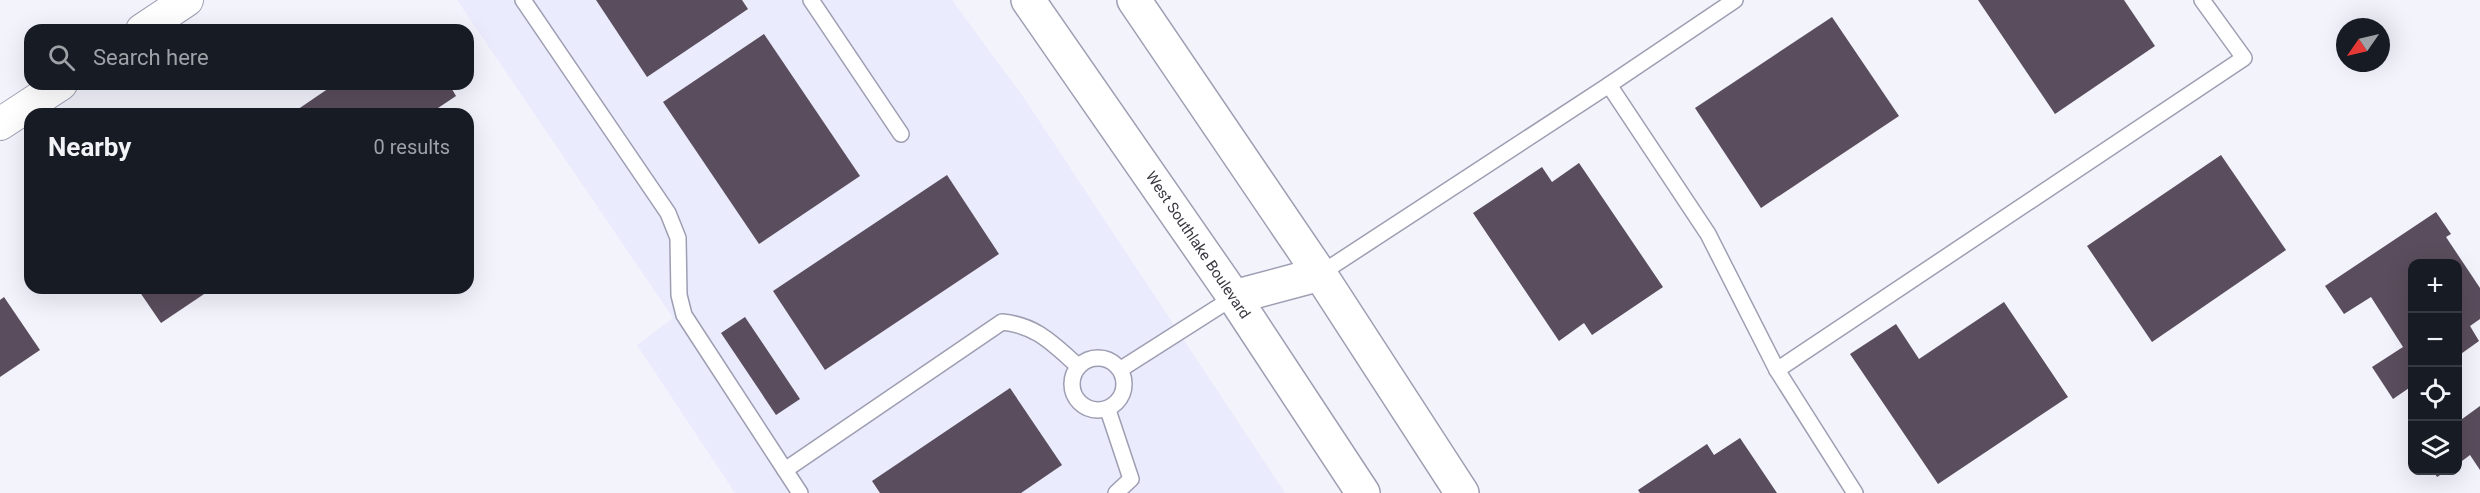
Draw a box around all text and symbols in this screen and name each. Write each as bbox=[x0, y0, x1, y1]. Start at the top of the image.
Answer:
north arrow bbox=[2336, 18, 2390, 72]
search box bbox=[24, 24, 474, 90]
icon: search bbox=[45, 41, 78, 74]
text: Search here bbox=[93, 45, 209, 70]
text: Nearby bbox=[48, 132, 131, 162]
text: 0 results bbox=[374, 135, 450, 159]
street label: West Southlake Boulevard bbox=[1142, 168, 1254, 322]
map controls bbox=[2408, 259, 2462, 475]
button: + bbox=[2408, 259, 2462, 313]
button: − bbox=[2408, 313, 2462, 367]
button: locate bbox=[2408, 367, 2462, 421]
button: layers bbox=[2408, 421, 2462, 475]

